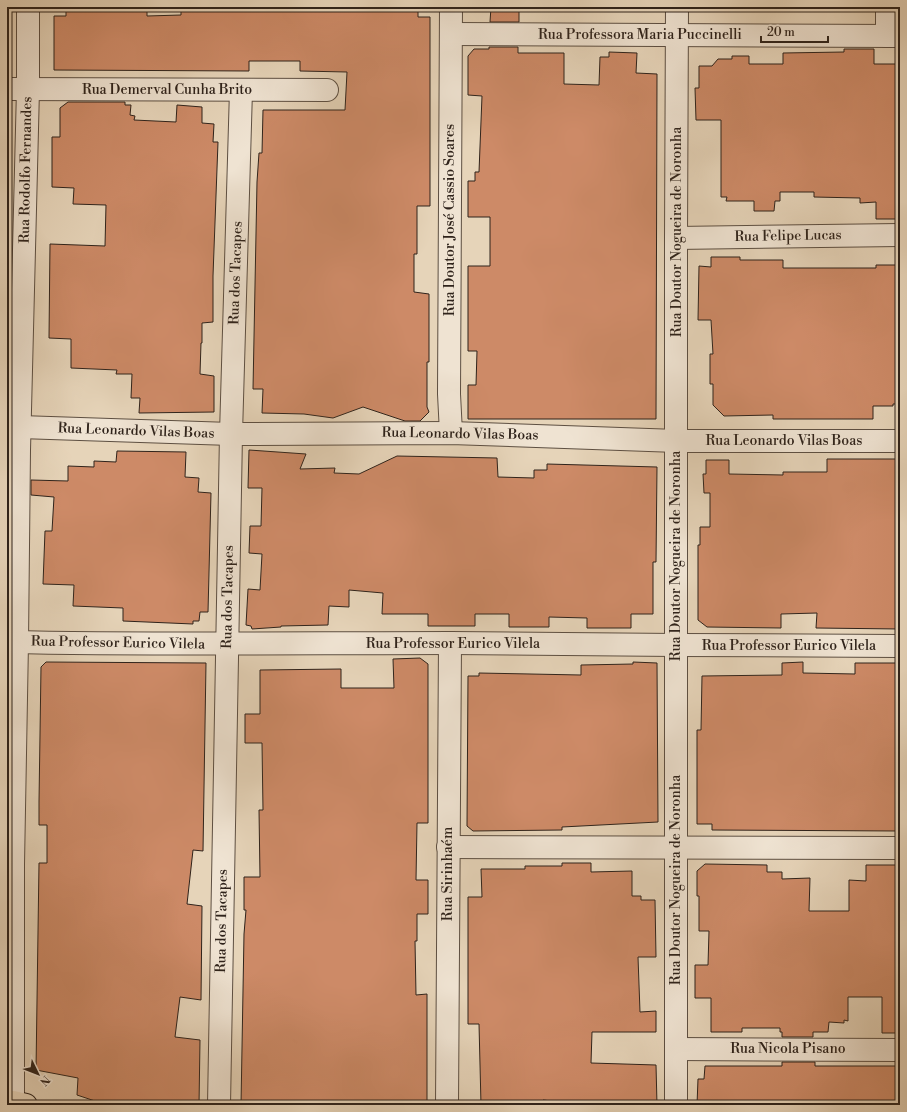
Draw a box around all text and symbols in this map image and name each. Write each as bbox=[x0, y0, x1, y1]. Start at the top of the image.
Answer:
scale bar bbox=[761, 18, 828, 44]
text: 20 m bbox=[767, 25, 795, 40]
street label: Rua Professora Maria Puccinelli bbox=[538, 26, 742, 44]
street label: Rua Demerval Cunha Brito bbox=[82, 81, 252, 99]
street label: Rua Rodolfo Fernandes bbox=[16, 96, 36, 244]
street label: Rua Doutor José Cassio Soares bbox=[441, 124, 459, 316]
street label: Rua Doutor Nogueira de Noronha bbox=[668, 126, 686, 337]
street label: Rua dos Tacapes bbox=[225, 221, 247, 325]
street label: Rua Felipe Lucas bbox=[734, 226, 842, 246]
street label: Rua Leonardo Vilas Boas bbox=[57, 419, 215, 443]
street label: Rua Leonardo Vilas Boas bbox=[381, 424, 539, 444]
street label: Rua Leonardo Vilas Boas bbox=[706, 432, 862, 450]
street label: Rua Doutor Nogueira de Noronha bbox=[667, 450, 685, 661]
street label: Rua dos Tacapes bbox=[218, 545, 238, 649]
street label: Rua Professor Eurico Vilela bbox=[31, 632, 206, 654]
street label: Rua Professor Eurico Vilela bbox=[366, 635, 541, 653]
street label: Rua Professor Eurico Vilela bbox=[702, 637, 877, 655]
street label: Rua Doutor Nogueira de Noronha bbox=[667, 774, 685, 985]
street label: Rua Sirinhaém bbox=[439, 827, 457, 921]
street label: Rua dos Tacapes bbox=[212, 869, 232, 973]
street label: Rua Nicola Pisano bbox=[730, 1040, 846, 1058]
north arrow bbox=[18, 1054, 58, 1094]
text: N bbox=[36, 1072, 53, 1088]

